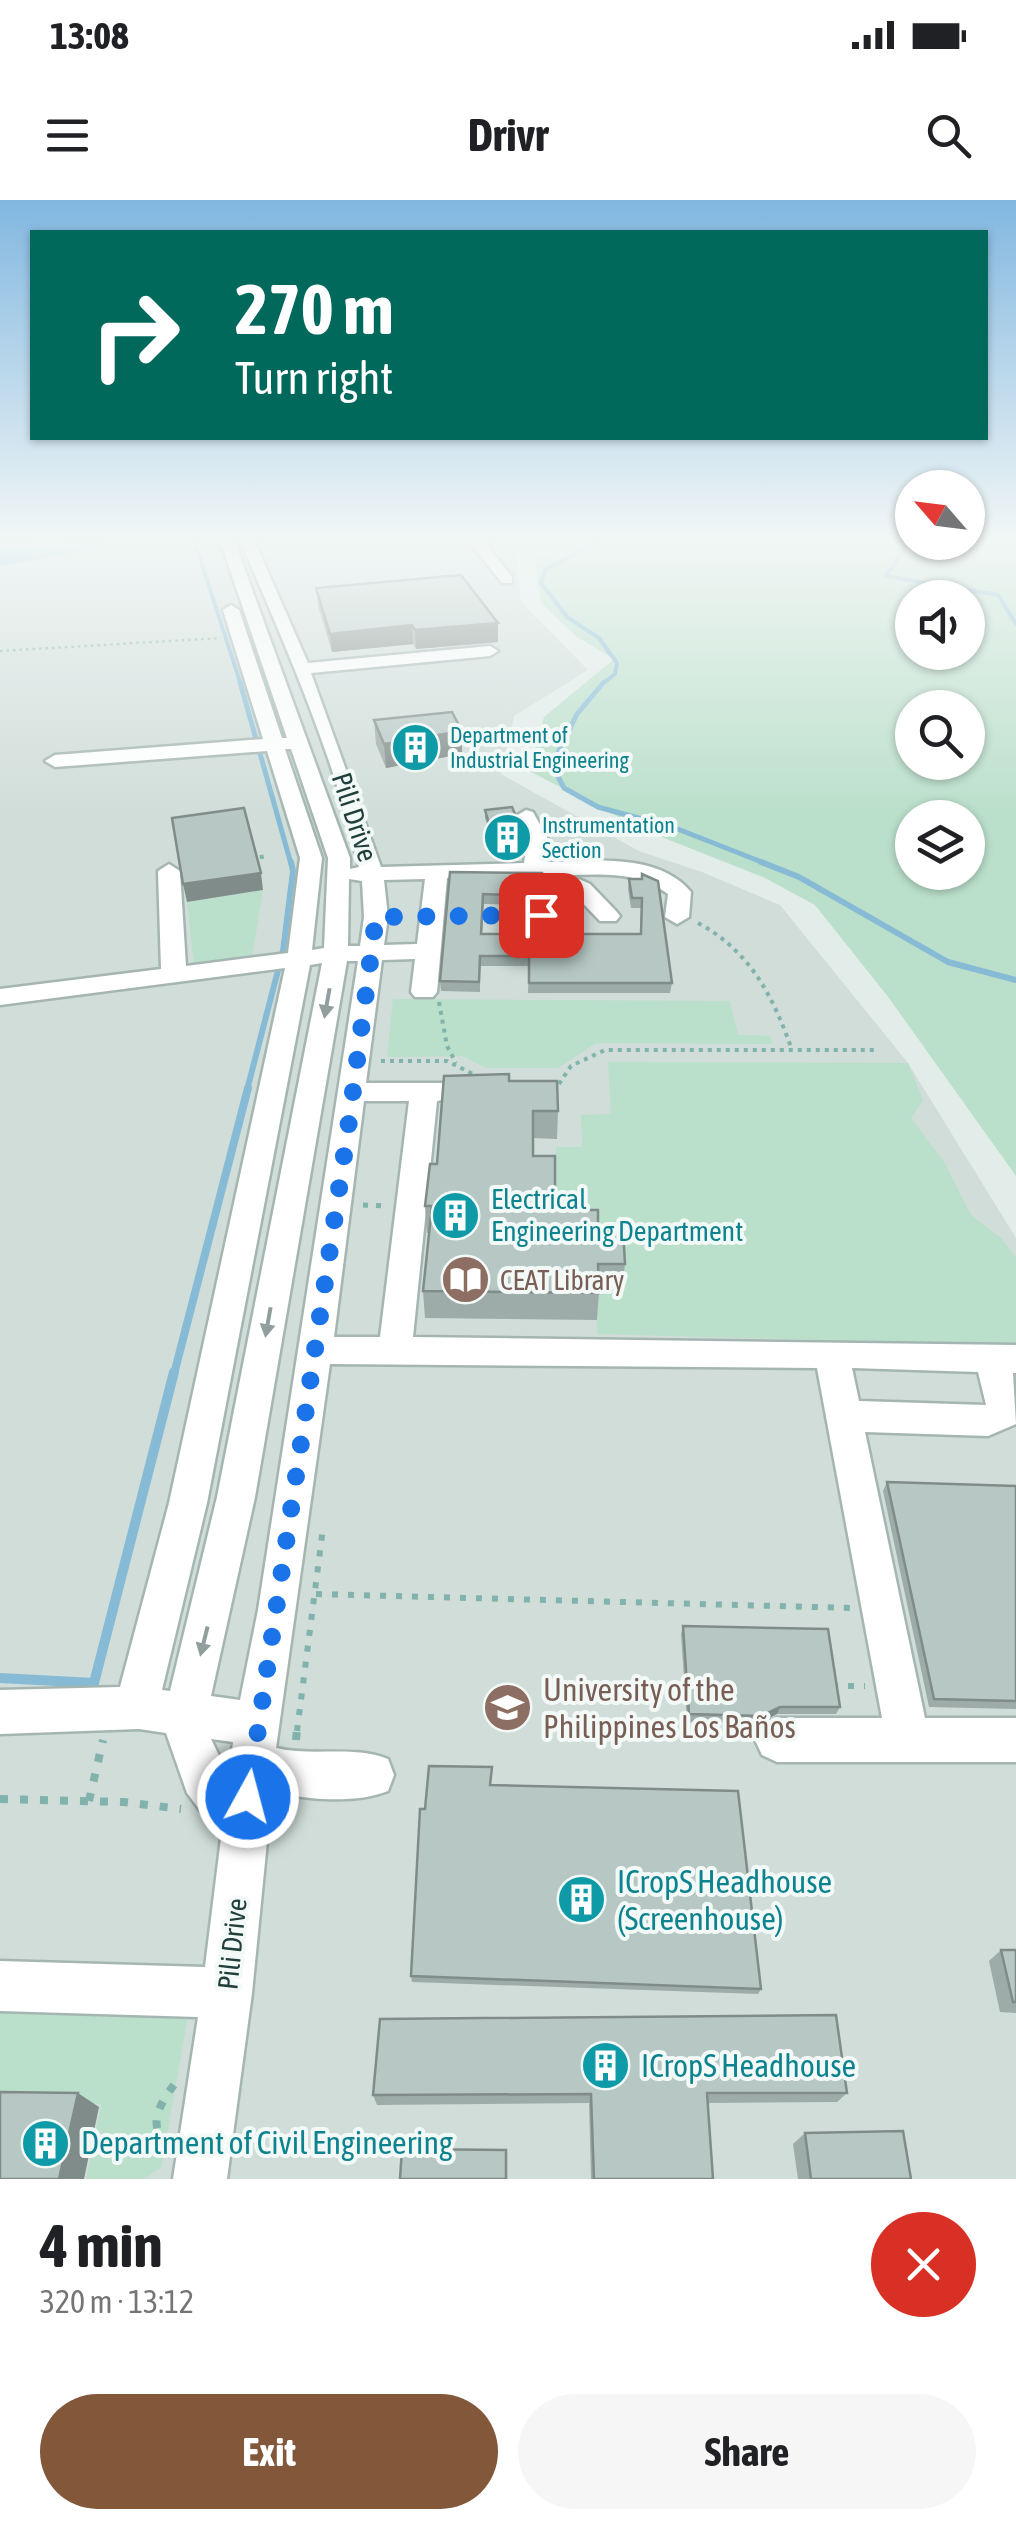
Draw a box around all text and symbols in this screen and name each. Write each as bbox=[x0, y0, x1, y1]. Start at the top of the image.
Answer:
text: 13:08 bbox=[50, 14, 129, 57]
icon: menu bbox=[40, 108, 95, 163]
icon: search bbox=[921, 108, 976, 163]
text: Drivr bbox=[468, 109, 548, 161]
text: 270 m bbox=[235, 269, 394, 349]
icon: right bbox=[70, 270, 200, 400]
text: Turn right bbox=[235, 352, 393, 404]
north arrow bbox=[895, 470, 985, 560]
map controls bbox=[895, 470, 985, 890]
button: sound bbox=[895, 580, 985, 670]
button: search bbox=[895, 690, 985, 780]
building icon: Department of Industrial Engineering bbox=[389, 722, 441, 774]
place label: Department of Industrial Engineering bbox=[450, 722, 629, 773]
street label: Pili Drive bbox=[326, 768, 384, 866]
button: layers bbox=[895, 800, 985, 890]
building icon: Instrumentation Section bbox=[481, 812, 533, 864]
place label: Instrumentation Section bbox=[542, 812, 675, 863]
pin bbox=[499, 873, 584, 958]
icon: arrive bbox=[514, 888, 569, 943]
one-way arrow bbox=[318, 987, 334, 1018]
place label: Electrical Engineering Department bbox=[491, 1183, 743, 1247]
building icon: Electrical Engineering Department bbox=[430, 1189, 482, 1241]
library icon: CEAT Library bbox=[439, 1254, 491, 1306]
place label: CEAT Library bbox=[500, 1264, 624, 1296]
one-way arrow bbox=[260, 1307, 275, 1339]
one-way arrow bbox=[196, 1626, 211, 1657]
place label: University of the Philippines Los Baños bbox=[543, 1671, 796, 1745]
school or university icon: University of the Philippines Los Baños bbox=[482, 1682, 534, 1734]
position arrow bbox=[196, 1745, 300, 1849]
place label: ICropS Headhouse (Screenhouse) bbox=[617, 1863, 832, 1937]
building icon: ICropS Headhouse (Screenhouse) bbox=[556, 1874, 608, 1926]
street label: Pili Drive bbox=[211, 1897, 253, 1991]
building icon: ICropS Headhouse bbox=[580, 2040, 632, 2092]
place label: ICropS Headhouse bbox=[641, 2047, 856, 2084]
building icon: Department of Civil Engineering bbox=[20, 2117, 72, 2169]
place label: Department of Civil Engineering bbox=[81, 2124, 453, 2161]
text: 4 min bbox=[40, 2211, 163, 2280]
button: close bbox=[871, 2212, 976, 2317]
text: 320 m · 13:12 bbox=[40, 2283, 194, 2320]
button: Exit bbox=[40, 2394, 498, 2509]
button: Share bbox=[518, 2394, 976, 2509]

